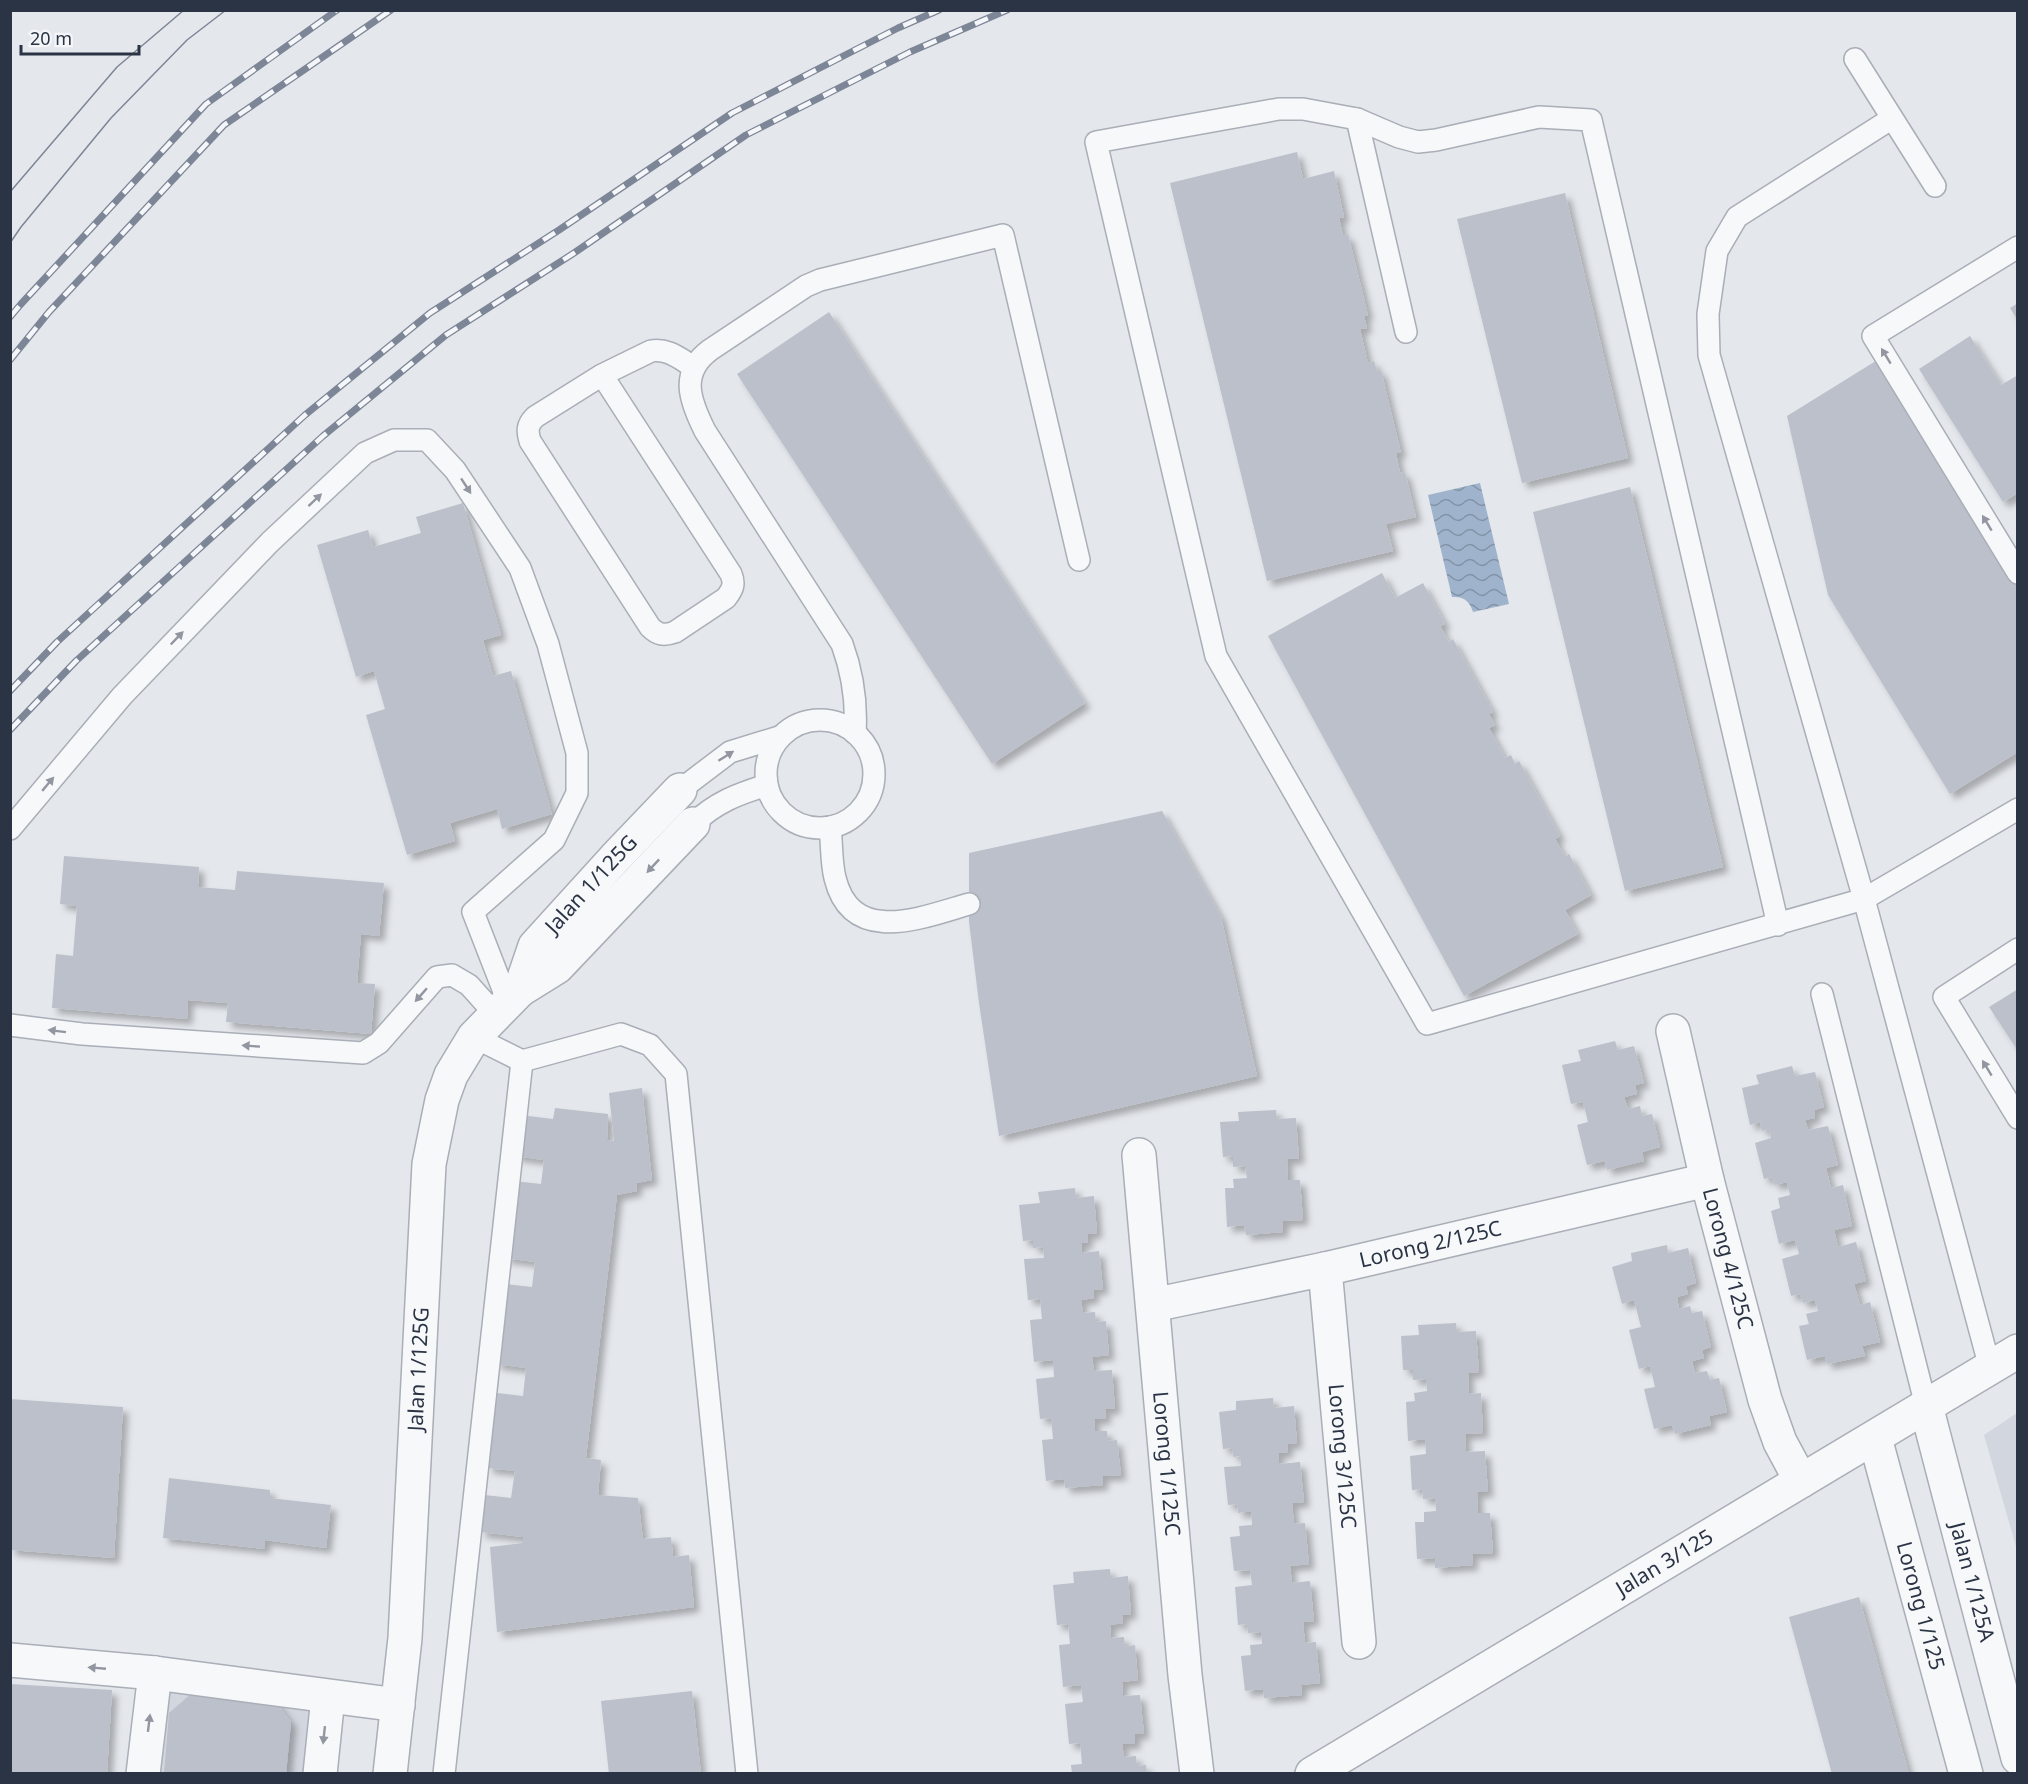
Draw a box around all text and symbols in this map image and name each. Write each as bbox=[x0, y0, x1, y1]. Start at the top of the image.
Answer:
scale bar bbox=[21, 18, 140, 56]
text: 20 m bbox=[30, 26, 72, 50]
one-way arrow bbox=[1880, 348, 1891, 364]
one-way arrow bbox=[461, 478, 472, 495]
one-way arrow bbox=[307, 493, 322, 507]
one-way arrow bbox=[1982, 515, 1993, 531]
one-way arrow bbox=[170, 631, 184, 646]
one-way arrow bbox=[718, 750, 734, 761]
one-way arrow bbox=[41, 777, 54, 792]
street label: Jalan 1/125G bbox=[537, 828, 643, 940]
one-way arrow bbox=[646, 859, 660, 874]
one-way arrow bbox=[414, 987, 428, 1002]
one-way arrow bbox=[47, 1026, 66, 1036]
one-way arrow bbox=[242, 1041, 261, 1050]
one-way arrow bbox=[1982, 1060, 1993, 1076]
street label: Lorong 4/125C bbox=[1697, 1184, 1761, 1332]
street label: Lorong 2/125C bbox=[1356, 1213, 1504, 1274]
street label: Jalan 1/125G bbox=[400, 1306, 435, 1434]
street label: Lorong 3/125C bbox=[1323, 1383, 1364, 1530]
street label: Lorong 1/125C bbox=[1147, 1390, 1188, 1537]
street label: Jalan 1/125A bbox=[1943, 1517, 2002, 1645]
street label: Jalan 3/125 bbox=[1608, 1522, 1718, 1603]
street label: Lorong 1/125 bbox=[1891, 1538, 1952, 1673]
one-way arrow bbox=[88, 1663, 107, 1673]
one-way arrow bbox=[145, 1714, 154, 1733]
one-way arrow bbox=[319, 1726, 329, 1745]

